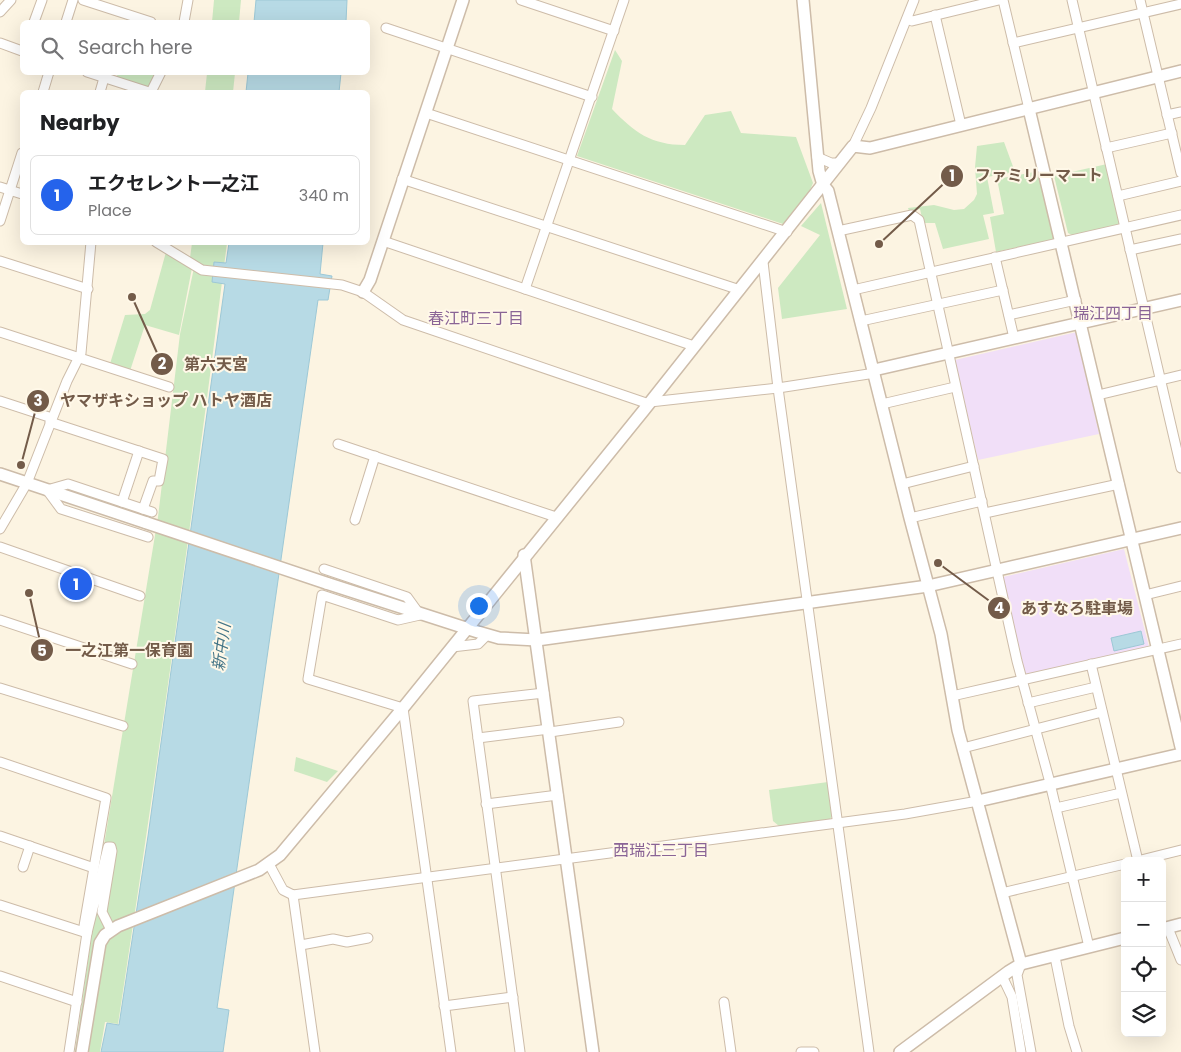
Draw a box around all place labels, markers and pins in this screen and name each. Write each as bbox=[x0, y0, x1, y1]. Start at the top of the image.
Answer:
callout: ファミリーマート bbox=[940, 160, 1113, 191]
callout: 第六天宮 bbox=[149, 349, 258, 380]
callout: ヤマザキショップ ハトヤ酒店 bbox=[25, 385, 282, 416]
pin: 1 bbox=[60, 565, 92, 603]
callout: あすなろ駐車場 bbox=[986, 592, 1143, 623]
callout: 一之江第一保育園 bbox=[30, 635, 203, 666]

